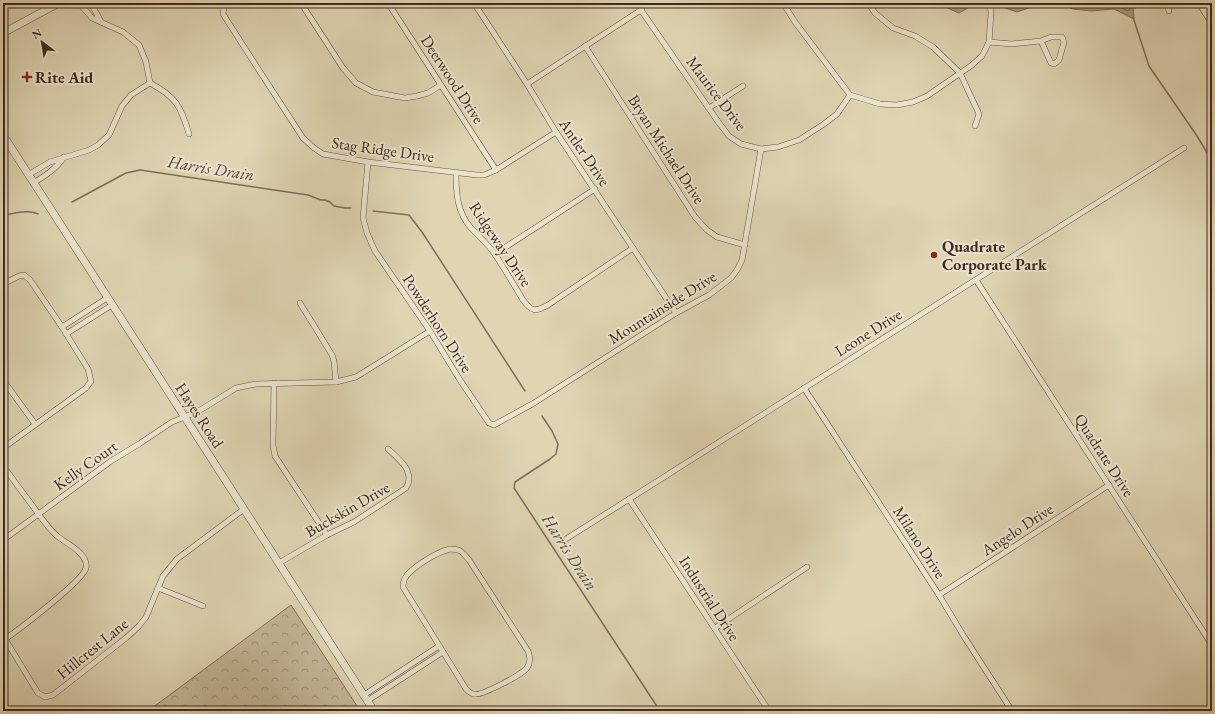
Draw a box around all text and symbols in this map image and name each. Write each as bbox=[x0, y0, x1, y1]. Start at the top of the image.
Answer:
north arrow bbox=[22, 22, 62, 62]
text: N bbox=[29, 25, 44, 42]
street label: Deerwood Drive bbox=[416, 31, 489, 128]
street label: Maurice Drive bbox=[682, 52, 751, 135]
place label: Rite Aid bbox=[35, 67, 94, 88]
marker: Rite Aid bbox=[22, 72, 32, 82]
street label: Bryan Michael Drive bbox=[623, 91, 710, 208]
street label: Antler Drive bbox=[554, 114, 615, 190]
street label: Stag Ridge Drive bbox=[330, 132, 435, 167]
water label: Harris Drain bbox=[165, 150, 256, 186]
street label: Ridgeway Drive bbox=[464, 198, 537, 291]
place label: Quadrate Corporate Park bbox=[942, 236, 1047, 275]
marker: Quadrate Corporate Park bbox=[929, 250, 939, 260]
street label: Mountainside Drive bbox=[604, 266, 720, 349]
street label: Powderhorn Drive bbox=[398, 270, 477, 376]
street label: Leone Drive bbox=[831, 304, 906, 361]
street label: Hayes Road bbox=[171, 379, 229, 453]
street label: Quadrate Drive bbox=[1070, 410, 1139, 501]
street label: Kelly Court bbox=[49, 436, 121, 495]
street label: Buckskin Drive bbox=[301, 477, 393, 542]
street label: Angelo Drive bbox=[976, 498, 1057, 561]
street label: Milano Drive bbox=[888, 502, 951, 583]
water label: Harris Drain bbox=[537, 509, 603, 595]
street label: Industrial Drive bbox=[674, 552, 745, 645]
street label: Hillcrest Lane bbox=[52, 613, 132, 684]

